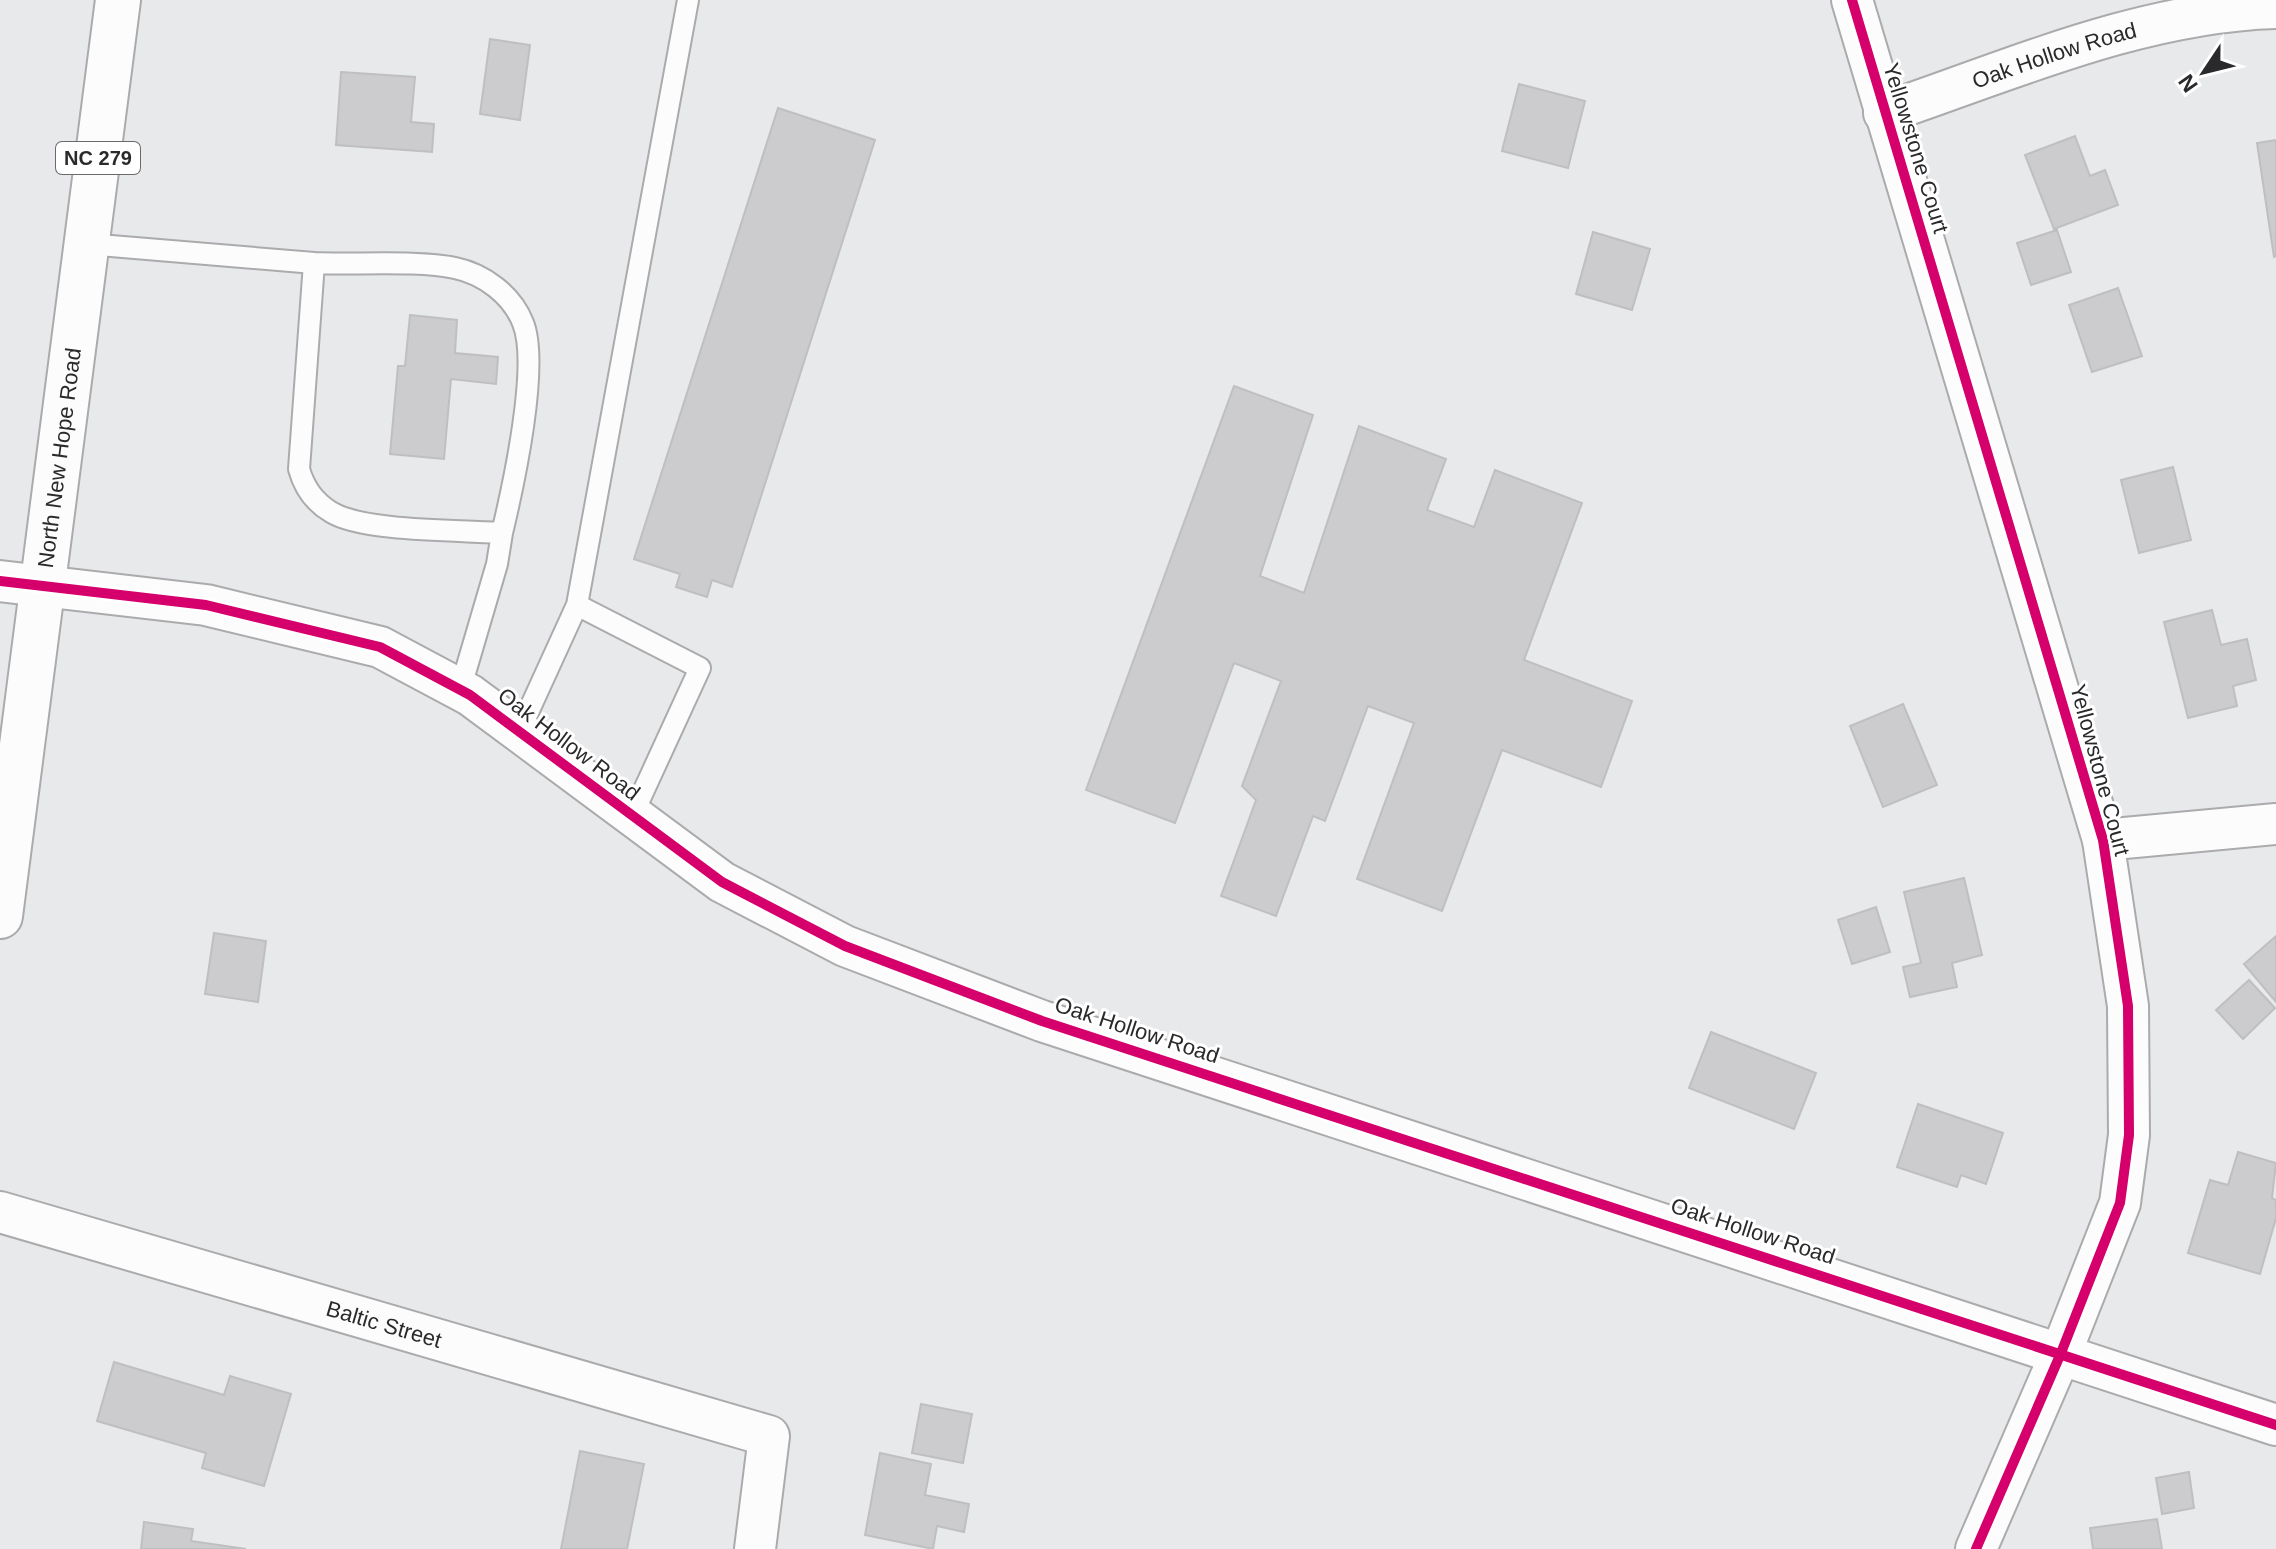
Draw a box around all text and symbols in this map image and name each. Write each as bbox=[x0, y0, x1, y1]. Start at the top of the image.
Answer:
street label: Oak Hollow Road bbox=[1969, 17, 2139, 93]
north arrow bbox=[2164, 32, 2244, 112]
street label: Yellowstone Court bbox=[1878, 60, 1954, 236]
text: N bbox=[2173, 70, 2203, 97]
road number: NC 279 bbox=[56, 142, 140, 174]
street label: North New Hope Road bbox=[32, 346, 86, 569]
street label: Yellowstone Court bbox=[2065, 682, 2135, 858]
street label: Oak Hollow Road bbox=[493, 683, 645, 805]
street label: Oak Hollow Road bbox=[1052, 992, 1222, 1068]
street label: Oak Hollow Road bbox=[1668, 1193, 1838, 1269]
street label: Baltic Street bbox=[324, 1295, 445, 1352]

